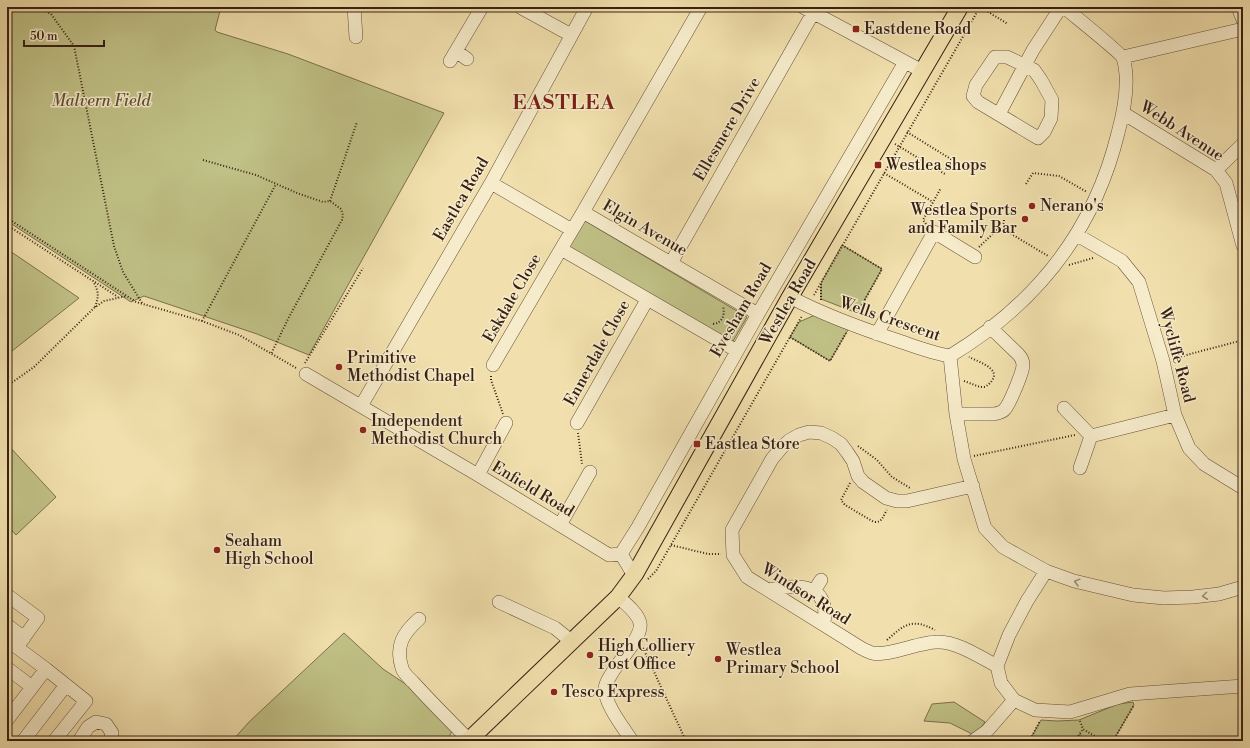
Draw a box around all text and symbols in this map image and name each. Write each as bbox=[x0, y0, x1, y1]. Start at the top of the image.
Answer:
place label: Eastdene Road bbox=[864, 19, 971, 39]
scale bar bbox=[24, 22, 104, 48]
marker: Eastdene Road bbox=[851, 24, 861, 34]
text: 50 m bbox=[30, 29, 58, 44]
street label: Ellesmere Drive bbox=[689, 74, 765, 184]
park label: Malvern Field bbox=[51, 91, 152, 111]
district label: EASTLEA bbox=[513, 91, 615, 116]
street label: Webb Avenue bbox=[1136, 96, 1228, 165]
street label: Eastlea Road bbox=[429, 154, 493, 244]
place label: Westlea shops bbox=[885, 155, 987, 175]
marker: Westlea shops bbox=[873, 160, 883, 170]
street label: Elgin Avenue bbox=[599, 196, 691, 260]
place label: Nerano's bbox=[1040, 196, 1104, 216]
place label: Westlea Sports and Family Bar bbox=[908, 200, 1017, 238]
marker: Nerano's bbox=[1027, 201, 1037, 211]
marker: Westlea Sports and Family Bar bbox=[1020, 214, 1030, 224]
street label: Eskdale Close bbox=[478, 250, 546, 346]
street label: Westlea Road bbox=[755, 255, 821, 349]
street label: Evesham Road bbox=[706, 259, 776, 361]
street label: Wells Crescent bbox=[836, 292, 943, 346]
street label: Ennerdale Close bbox=[560, 297, 634, 409]
street label: Wycliffe Road bbox=[1154, 304, 1199, 405]
place label: Primitive Methodist Chapel bbox=[347, 348, 475, 386]
marker: Primitive Methodist Chapel bbox=[334, 362, 344, 372]
place label: Independent Methodist Church bbox=[371, 411, 502, 449]
marker: Independent Methodist Church bbox=[358, 425, 368, 435]
place label: Eastlea Store bbox=[705, 434, 800, 454]
marker: Eastlea Store bbox=[692, 439, 702, 449]
street label: Enfield Road bbox=[488, 457, 578, 521]
place label: Seaham High School bbox=[225, 531, 314, 569]
marker: Seaham High School bbox=[212, 545, 222, 555]
street label: Windsor Road bbox=[757, 558, 854, 629]
one-way arrow bbox=[1074, 578, 1081, 587]
one-way arrow bbox=[1202, 591, 1208, 600]
place label: High Colliery Post Office bbox=[598, 636, 696, 674]
place label: Westlea Primary School bbox=[725, 640, 840, 678]
marker: High Colliery Post Office bbox=[585, 650, 595, 660]
marker: Westlea Primary School bbox=[713, 654, 723, 664]
place label: Tesco Express bbox=[562, 682, 665, 702]
marker: Tesco Express bbox=[549, 687, 559, 697]

